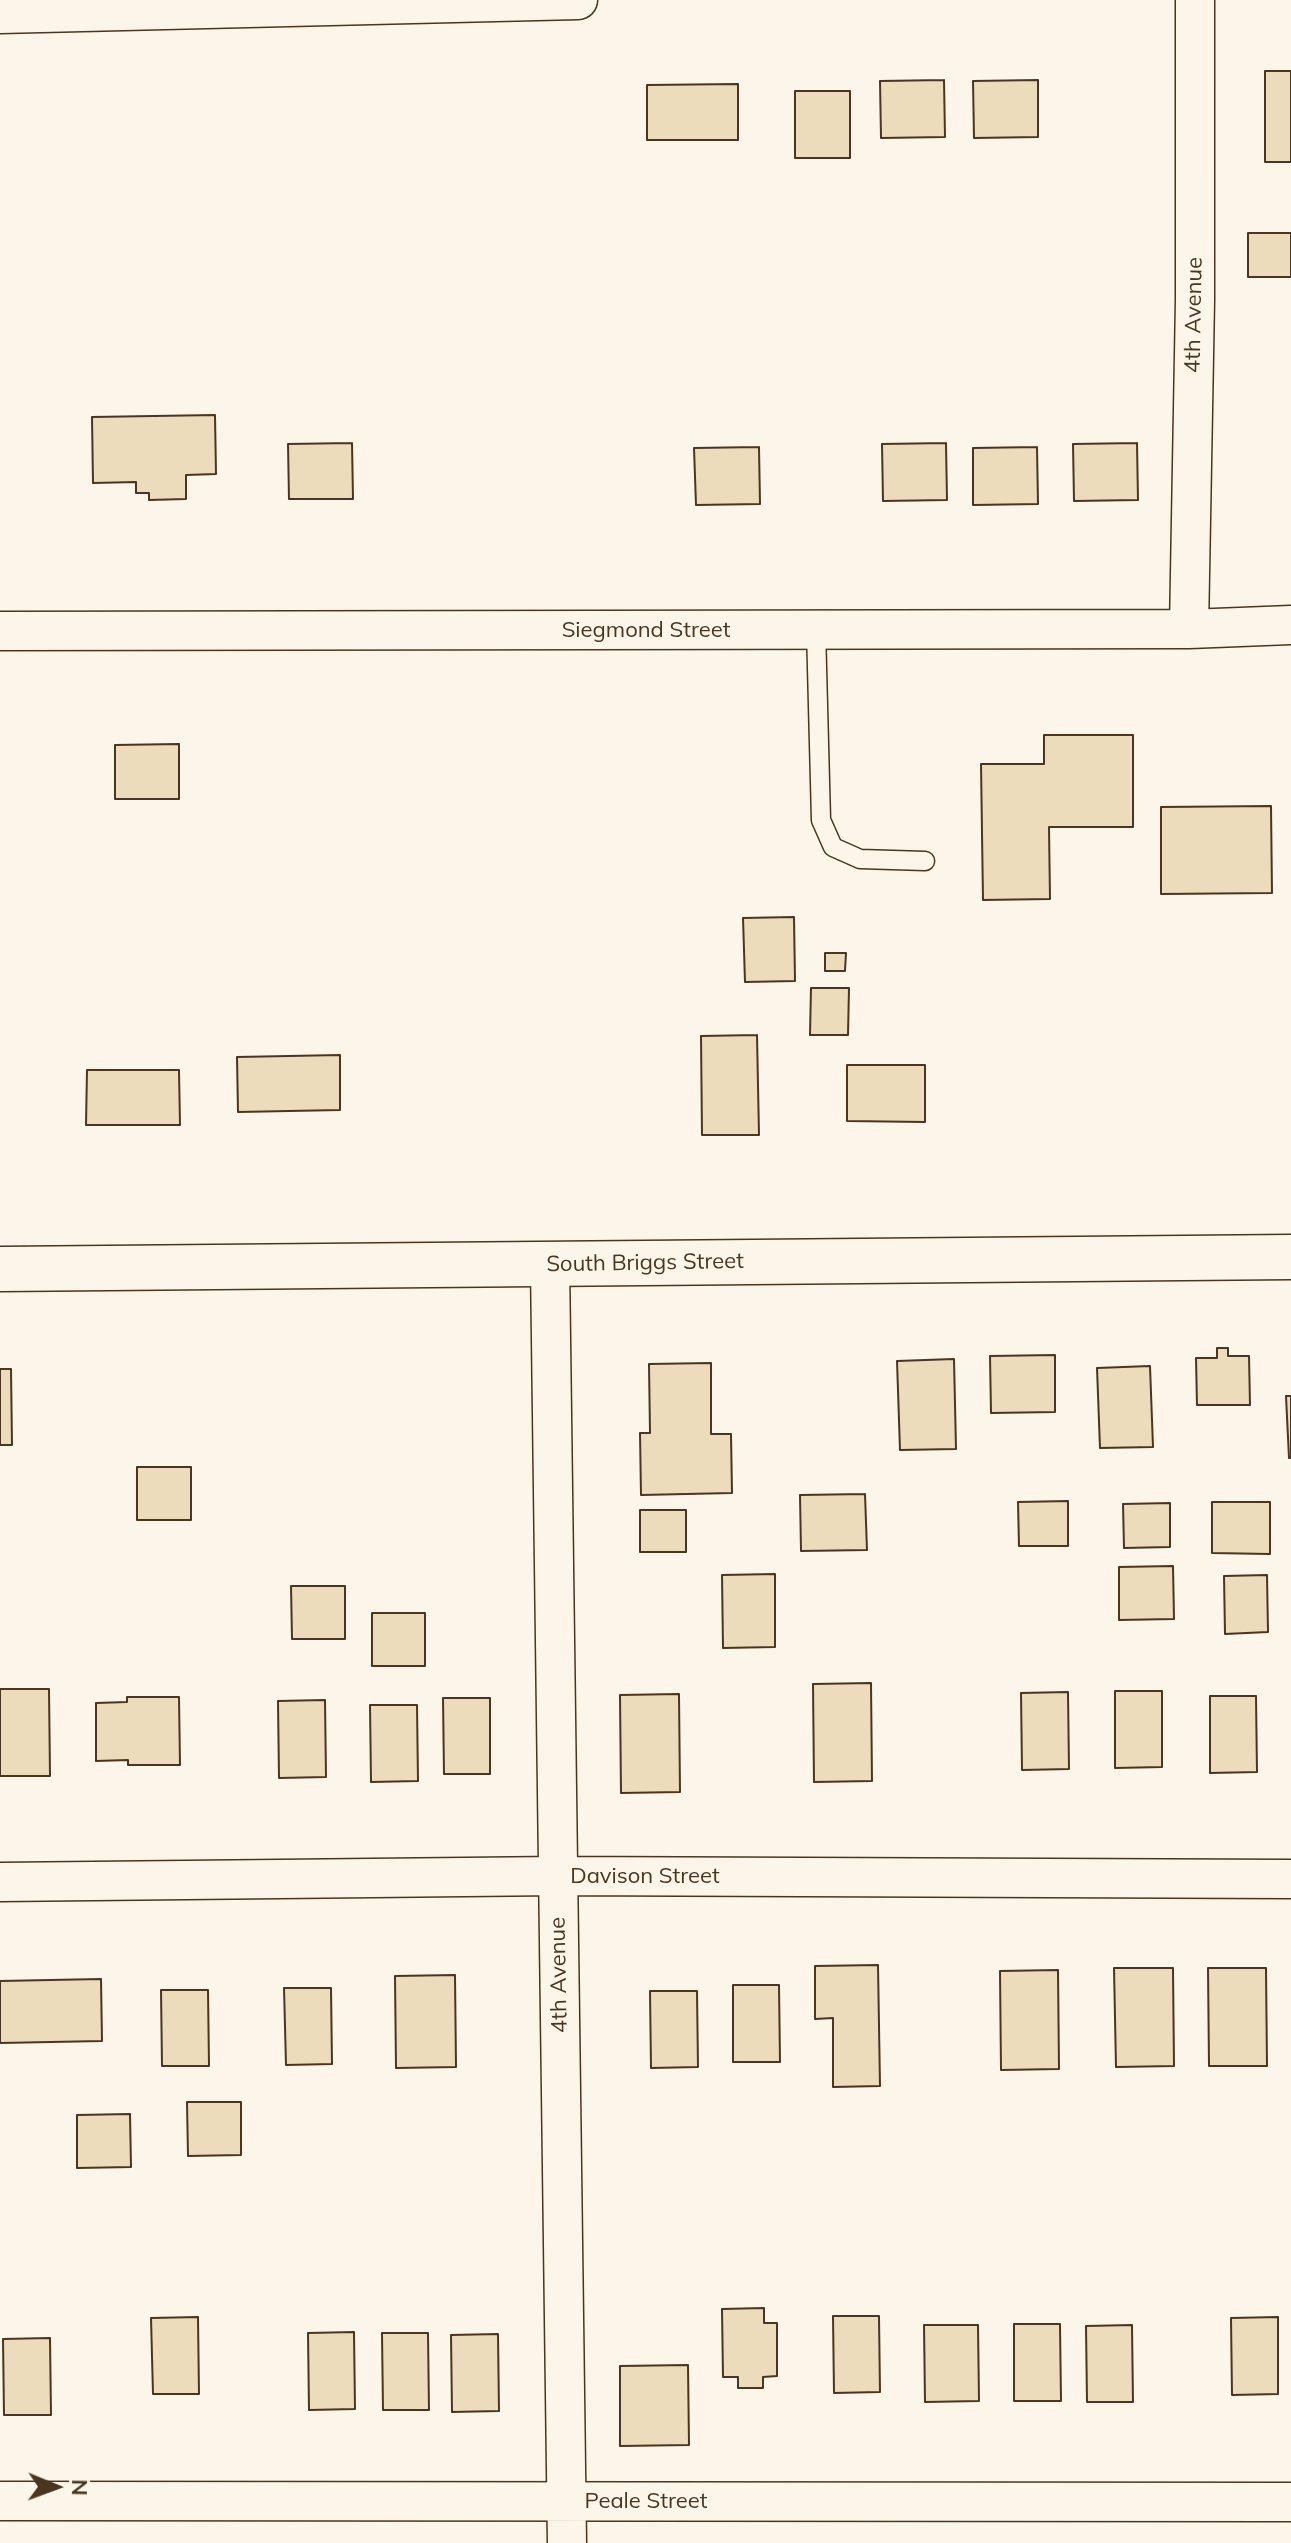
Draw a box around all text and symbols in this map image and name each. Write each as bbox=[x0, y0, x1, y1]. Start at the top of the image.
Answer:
street label: 4th Avenue bbox=[1180, 257, 1208, 373]
street label: Siegmond Street bbox=[562, 617, 730, 643]
street label: South Briggs Street bbox=[546, 1248, 744, 1278]
street label: Davison Street bbox=[570, 1863, 720, 1889]
street label: 4th Avenue bbox=[545, 1917, 573, 2033]
north arrow bbox=[16, 2447, 96, 2527]
text: N bbox=[66, 2479, 94, 2496]
street label: Peale Street bbox=[585, 2488, 707, 2514]

